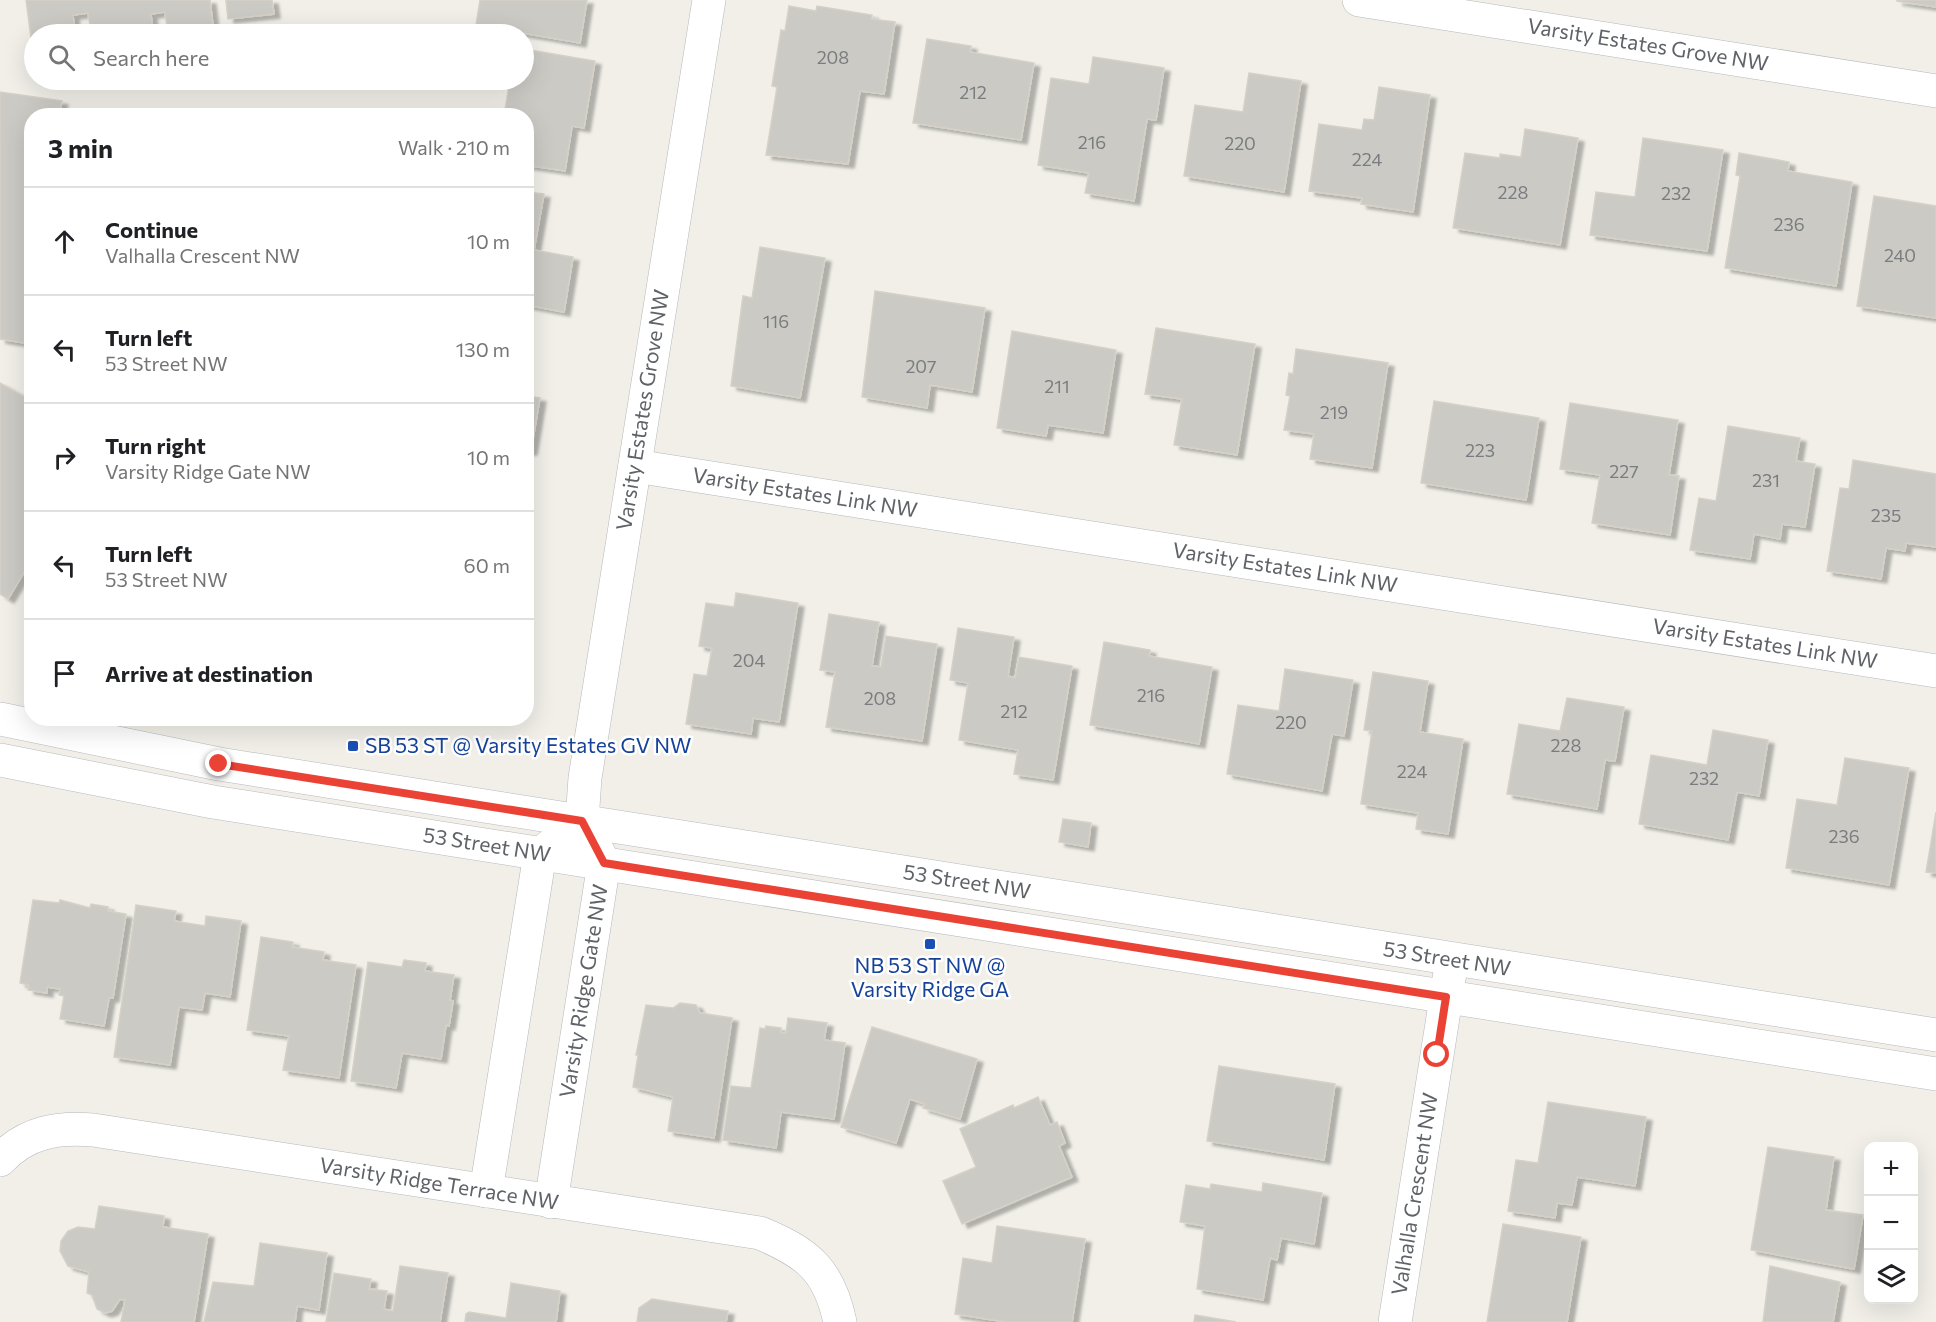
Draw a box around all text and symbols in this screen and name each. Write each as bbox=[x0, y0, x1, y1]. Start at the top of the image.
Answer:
street label: Varsity Estates Grove NW bbox=[1526, 12, 1771, 75]
search box bbox=[24, 24, 534, 90]
icon: search bbox=[45, 41, 78, 74]
text: Search here bbox=[93, 44, 209, 71]
house number: 208 bbox=[817, 46, 849, 68]
house number: 212 bbox=[959, 81, 987, 103]
house number: 216 bbox=[1078, 131, 1106, 153]
text: 3 min bbox=[48, 132, 113, 163]
house number: 220 bbox=[1224, 132, 1256, 154]
text: Walk · 210 m bbox=[398, 135, 510, 159]
house number: 224 bbox=[1352, 148, 1382, 170]
house number: 228 bbox=[1498, 181, 1528, 203]
house number: 232 bbox=[1661, 182, 1691, 204]
house number: 236 bbox=[1773, 213, 1805, 235]
text: Continue bbox=[105, 216, 198, 243]
icon: ahead bbox=[48, 225, 81, 258]
text: 10 m bbox=[467, 229, 510, 253]
text: Valhalla Crescent NW bbox=[105, 243, 300, 267]
house number: 240 bbox=[1884, 244, 1916, 266]
street label: Varsity Estates Grove NW bbox=[610, 287, 673, 532]
house number: 116 bbox=[763, 310, 789, 332]
text: Turn left bbox=[105, 324, 192, 351]
icon: left bbox=[48, 333, 81, 366]
text: 130 m bbox=[456, 337, 510, 361]
text: 53 Street NW bbox=[105, 351, 228, 375]
house number: 207 bbox=[905, 355, 937, 377]
house number: 211 bbox=[1044, 375, 1070, 397]
house number: 219 bbox=[1320, 401, 1348, 423]
text: Turn right bbox=[105, 432, 206, 459]
house number: 223 bbox=[1465, 439, 1495, 461]
icon: right bbox=[48, 441, 81, 474]
text: 10 m bbox=[467, 445, 510, 469]
text: Varsity Ridge Gate NW bbox=[105, 459, 311, 483]
house number: 227 bbox=[1609, 460, 1639, 482]
street label: Varsity Estates Link NW bbox=[691, 461, 920, 522]
house number: 231 bbox=[1752, 469, 1780, 491]
house number: 235 bbox=[1871, 504, 1901, 526]
street label: Varsity Estates Link NW bbox=[1171, 536, 1400, 597]
text: Turn left bbox=[105, 540, 192, 567]
icon: left bbox=[48, 549, 81, 582]
text: 60 m bbox=[464, 553, 510, 577]
text: 53 Street NW bbox=[105, 567, 228, 591]
street label: Varsity Estates Link NW bbox=[1651, 612, 1880, 673]
house number: 204 bbox=[733, 649, 765, 671]
icon: arrive bbox=[48, 657, 81, 690]
text: Arrive at destination bbox=[105, 660, 313, 687]
house number: 216 bbox=[1137, 684, 1165, 706]
house number: 208 bbox=[864, 687, 896, 709]
house number: 212 bbox=[1000, 700, 1028, 722]
house number: 220 bbox=[1275, 711, 1307, 733]
place label: SB 53 ST @ Varsity Estates GV NW bbox=[365, 732, 691, 757]
house number: 228 bbox=[1551, 734, 1581, 756]
marker: SB 53 ST @ Varsity Estates GV NW bbox=[346, 739, 360, 753]
route end bbox=[205, 750, 231, 776]
house number: 224 bbox=[1397, 760, 1427, 782]
house number: 232 bbox=[1689, 767, 1719, 789]
street label: 53 Street NW bbox=[422, 821, 553, 866]
house number: 236 bbox=[1828, 825, 1860, 847]
street label: 53 Street NW bbox=[902, 858, 1033, 903]
street label: Varsity Ridge Gate NW bbox=[553, 882, 612, 1099]
street label: 53 Street NW bbox=[1382, 935, 1513, 980]
marker: NB 53 ST NW @ Varsity Ridge GA bbox=[923, 937, 937, 951]
place label: NB 53 ST NW @ Varsity Ridge GA bbox=[851, 952, 1009, 1001]
route start bbox=[1423, 1041, 1449, 1067]
street label: Valhalla Crescent NW bbox=[1385, 1091, 1442, 1297]
map controls bbox=[1864, 1142, 1918, 1304]
button: + bbox=[1864, 1142, 1918, 1196]
street label: Varsity Ridge Terrace NW bbox=[318, 1151, 561, 1214]
button: − bbox=[1864, 1196, 1918, 1250]
button: layers bbox=[1864, 1250, 1918, 1304]

